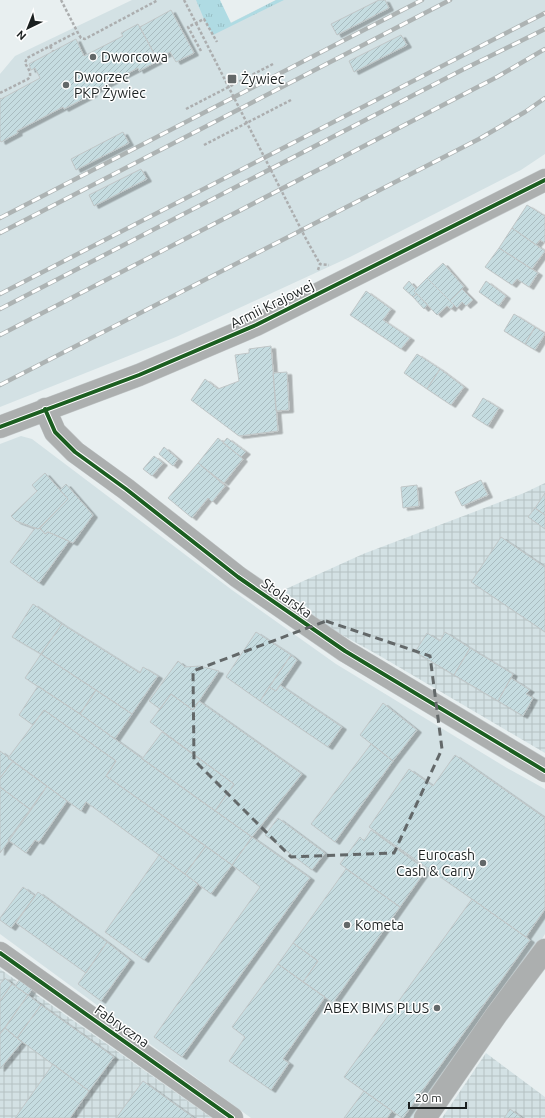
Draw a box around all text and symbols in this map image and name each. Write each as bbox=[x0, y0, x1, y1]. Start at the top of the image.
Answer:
north arrow bbox=[8, 8, 48, 48]
text: N bbox=[14, 28, 28, 43]
place label: Dworcowa bbox=[101, 49, 168, 65]
marker: Dworcowa bbox=[88, 52, 98, 62]
place label: Dworzec PKP Żywiec bbox=[74, 69, 146, 101]
place label: Żywiec bbox=[241, 71, 285, 87]
marker: Żywiec bbox=[226, 73, 238, 85]
marker: Dworzec PKP Żywiec bbox=[61, 80, 71, 90]
street label: Armii Krajowej bbox=[228, 277, 316, 331]
street label: Stolarska bbox=[259, 575, 315, 621]
place label: Eurocash Cash & Carry bbox=[396, 847, 475, 879]
marker: Eurocash Cash & Carry bbox=[478, 858, 488, 868]
place label: Kometa bbox=[355, 917, 404, 933]
marker: Kometa bbox=[342, 920, 352, 930]
place label: ABEX BIMS PLUS bbox=[324, 1000, 429, 1016]
street label: Fabryczna bbox=[92, 1001, 152, 1051]
marker: ABEX BIMS PLUS bbox=[432, 1003, 442, 1013]
scale bar bbox=[409, 1084, 466, 1110]
text: 20 m bbox=[415, 1091, 442, 1104]

